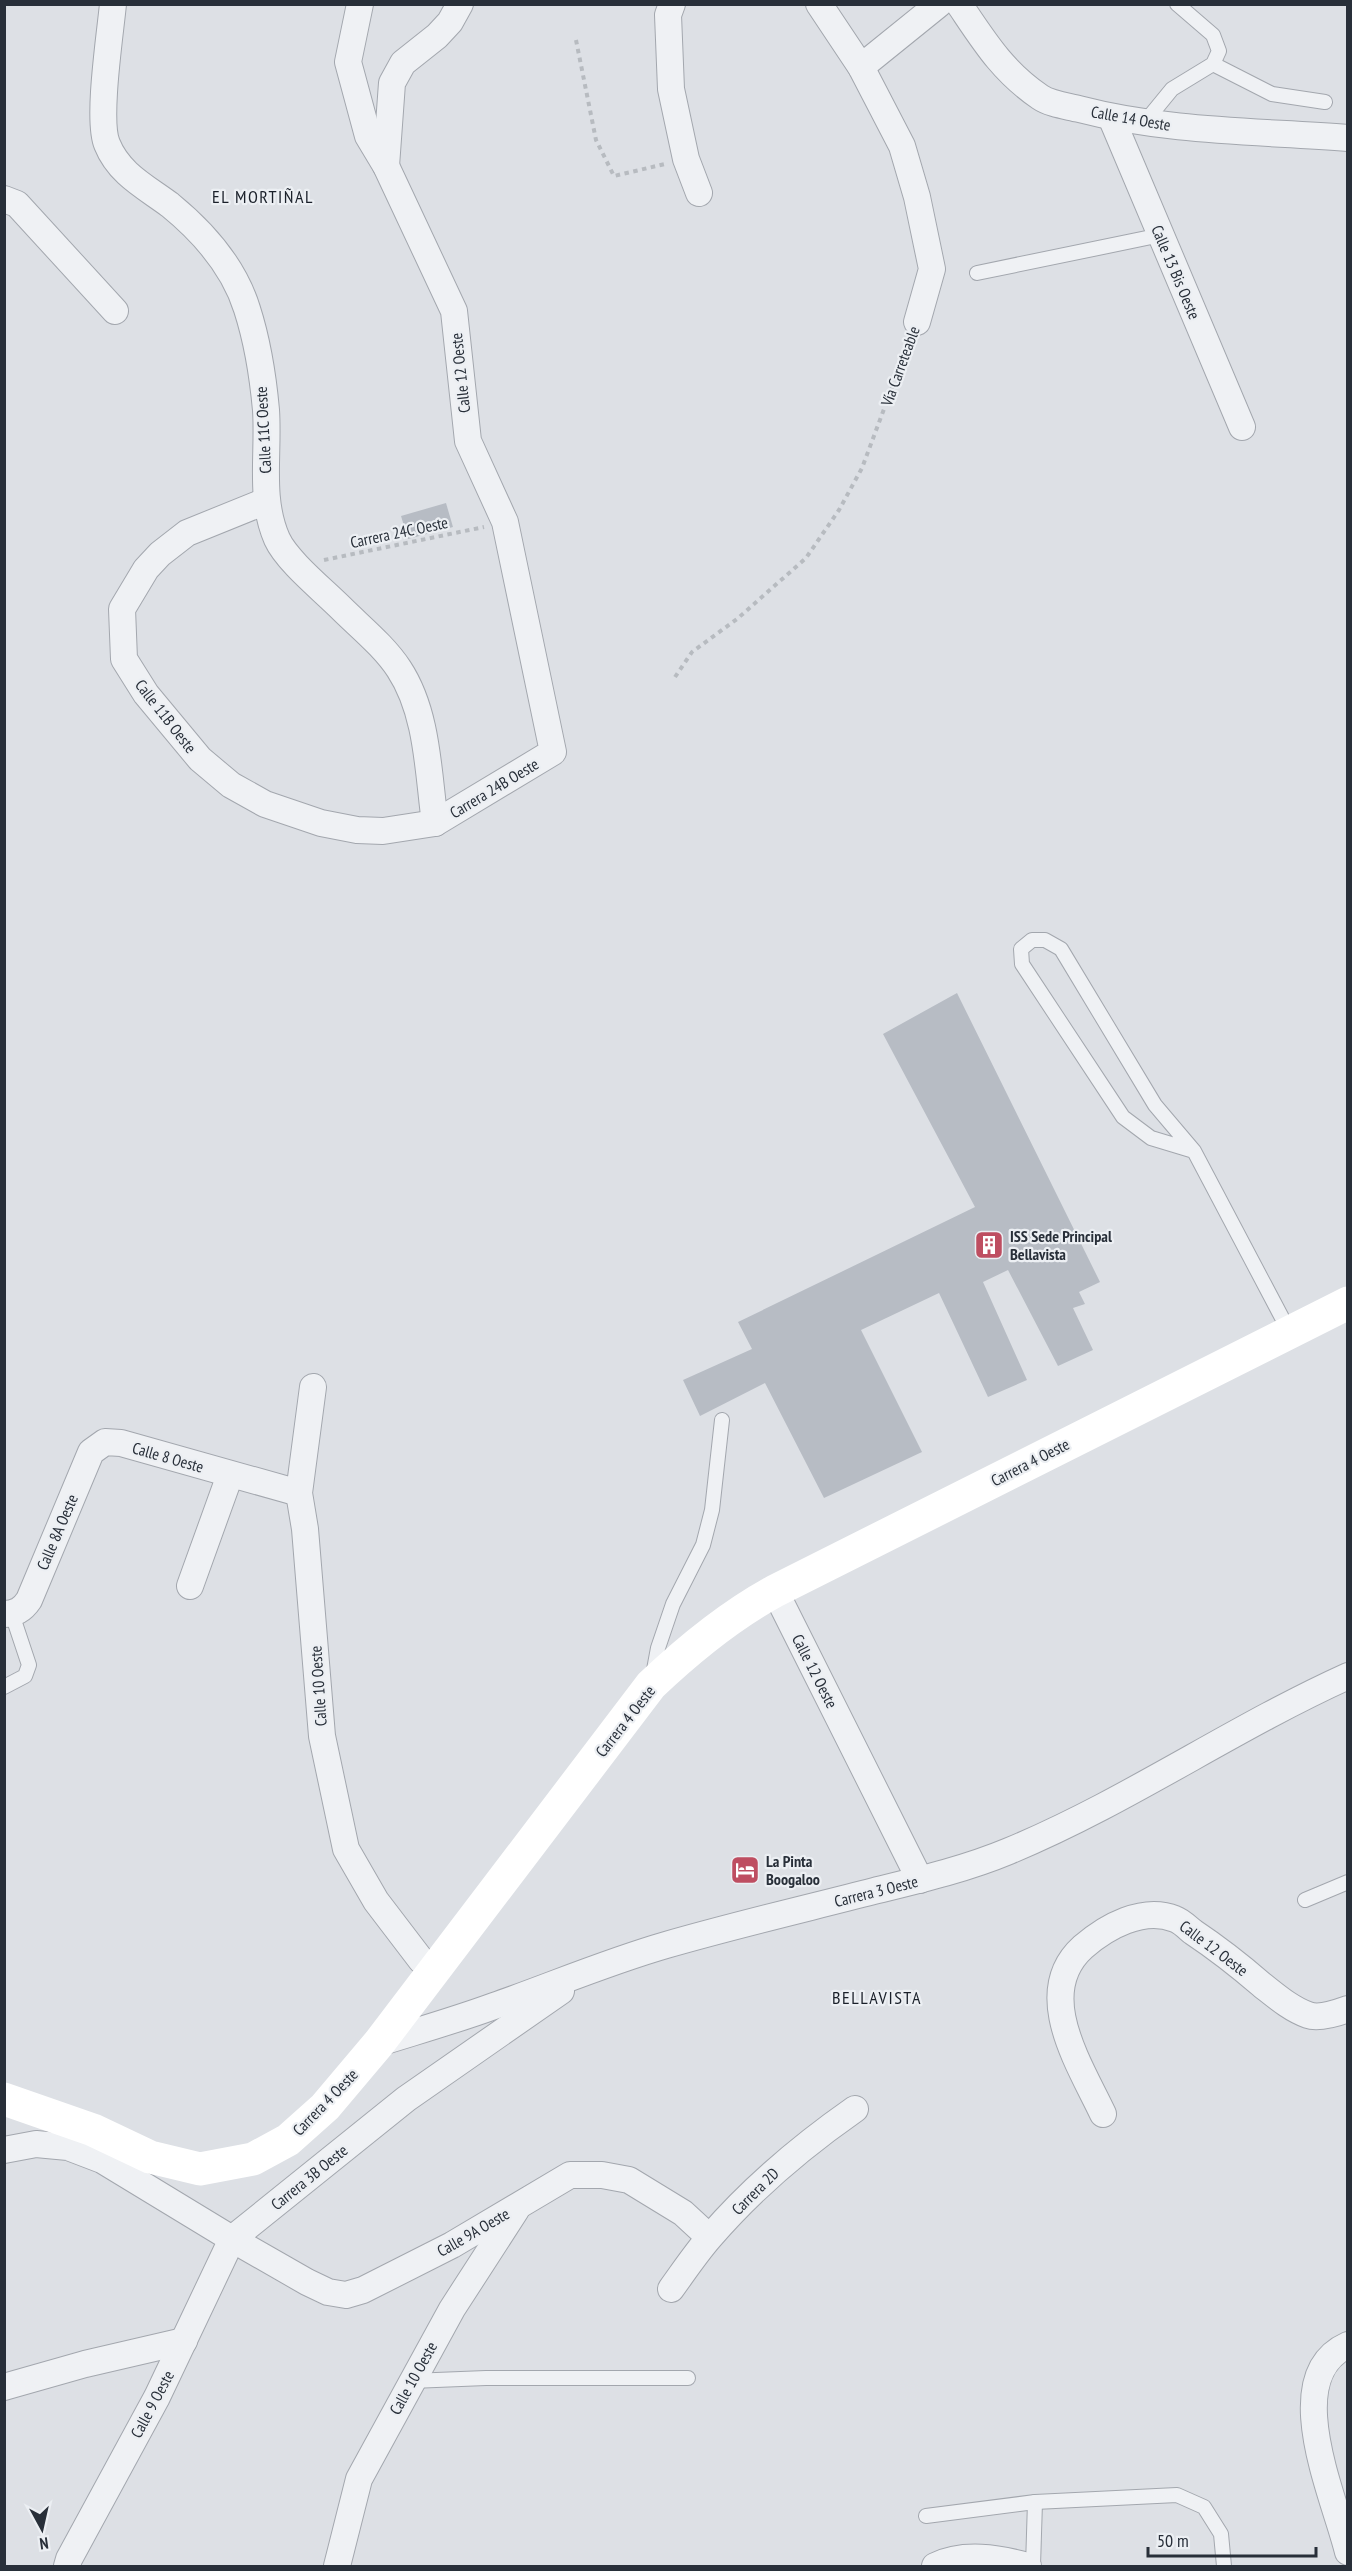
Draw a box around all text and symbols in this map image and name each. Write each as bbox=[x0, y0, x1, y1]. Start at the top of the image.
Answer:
street label: Calle 14 Oeste bbox=[1090, 101, 1172, 135]
district label: EL MORTIÑAL bbox=[212, 185, 314, 208]
street label: Calle 13 Bis Oeste bbox=[1147, 222, 1205, 322]
street label: Vía Carreteable bbox=[876, 323, 924, 410]
street label: Calle 12 Oeste bbox=[446, 332, 474, 414]
street label: Calle 11C Oeste bbox=[251, 386, 275, 474]
street label: Carrera 24C Oeste bbox=[348, 512, 450, 552]
street label: Calle 11B Oeste bbox=[131, 675, 201, 757]
street label: Carrera 24B Oeste bbox=[446, 754, 542, 822]
place label: ISS Sede Principal Bellavista bbox=[1010, 1226, 1112, 1264]
building icon: ISS Sede Principal Bellavista bbox=[973, 1229, 1005, 1261]
street label: Carrera 4 Oeste bbox=[987, 1434, 1073, 1490]
street label: Calle 8 Oeste bbox=[130, 1437, 206, 1477]
street label: Calle 8A Oeste bbox=[32, 1491, 82, 1573]
street label: Calle 12 Oeste bbox=[788, 1631, 842, 1711]
street label: Calle 10 Oeste bbox=[305, 1645, 331, 1727]
street label: Carrera 4 Oeste bbox=[591, 1681, 659, 1761]
place label: La Pinta Boogaloo bbox=[766, 1851, 820, 1889]
hotel icon: La Pinta Boogaloo bbox=[729, 1854, 761, 1886]
street label: Carrera 3 Oeste bbox=[832, 1871, 920, 1911]
street label: Calle 12 Oeste bbox=[1176, 1916, 1252, 1980]
district label: BELLAVISTA bbox=[832, 1986, 922, 2009]
street label: Carrera 4 Oeste bbox=[288, 2064, 362, 2140]
street label: Carrera 3B Oeste bbox=[267, 2140, 351, 2214]
street label: Carrera 2D bbox=[727, 2163, 783, 2219]
street label: Calle 9A Oeste bbox=[433, 2203, 513, 2261]
street label: Calle 10 Oeste bbox=[385, 2338, 441, 2418]
street label: Calle 9 Oeste bbox=[126, 2367, 178, 2441]
north arrow bbox=[12, 2499, 72, 2559]
scale bar bbox=[1148, 2520, 1316, 2558]
text: 50 m bbox=[1157, 2529, 1189, 2552]
text: N bbox=[38, 2533, 50, 2554]

